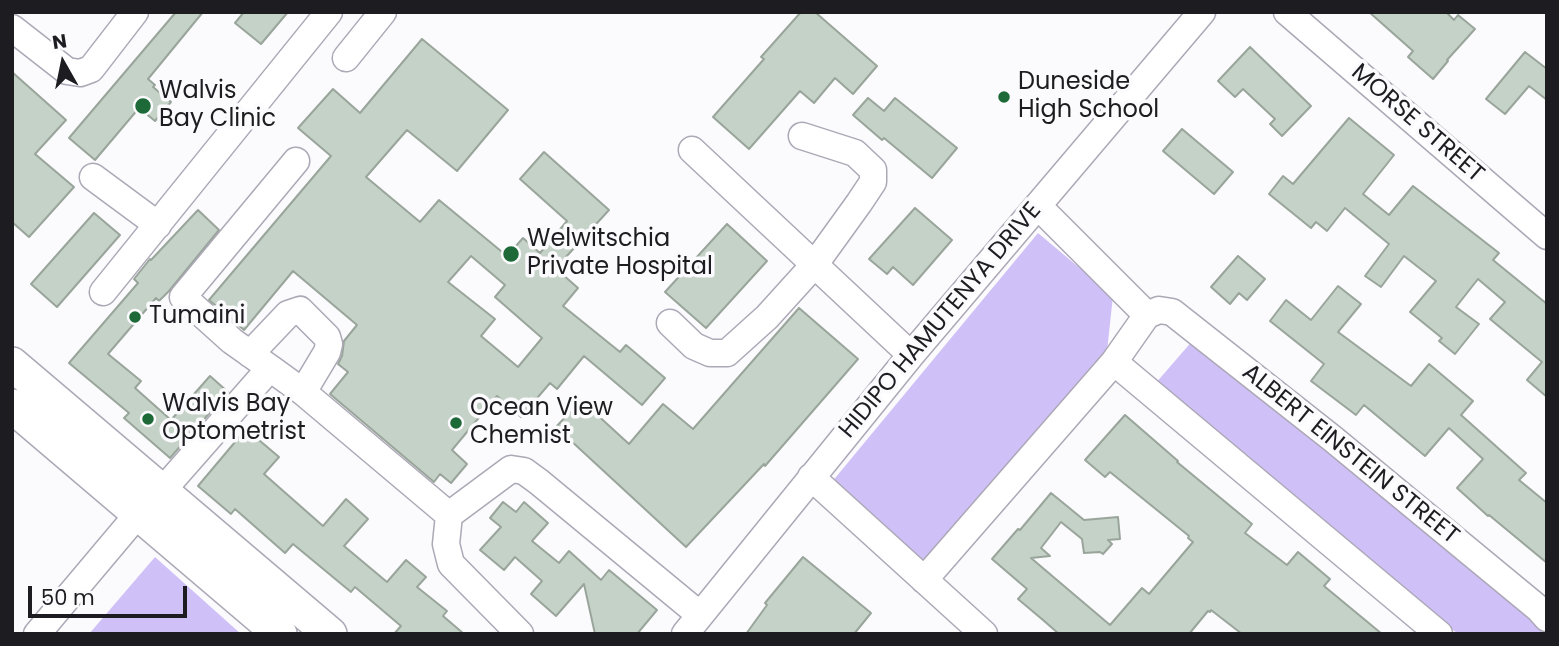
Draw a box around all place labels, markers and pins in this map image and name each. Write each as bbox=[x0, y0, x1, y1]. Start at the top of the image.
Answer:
place label: Duneside High School bbox=[1018, 69, 1159, 125]
place label: Walvis Bay Clinic bbox=[159, 78, 276, 134]
marker: Duneside High School bbox=[996, 89, 1012, 105]
marker: Walvis Bay Clinic bbox=[133, 96, 153, 116]
place label: Welwitschia Private Hospital bbox=[527, 226, 713, 282]
marker: Welwitschia Private Hospital bbox=[501, 244, 521, 264]
place label: Tumaini bbox=[149, 303, 245, 331]
marker: Tumaini bbox=[127, 309, 143, 325]
place label: Walvis Bay Optometrist bbox=[162, 391, 306, 447]
place label: Ocean View Chemist bbox=[470, 395, 613, 451]
marker: Walvis Bay Optometrist bbox=[140, 411, 156, 427]
marker: Ocean View Chemist bbox=[448, 415, 464, 431]

